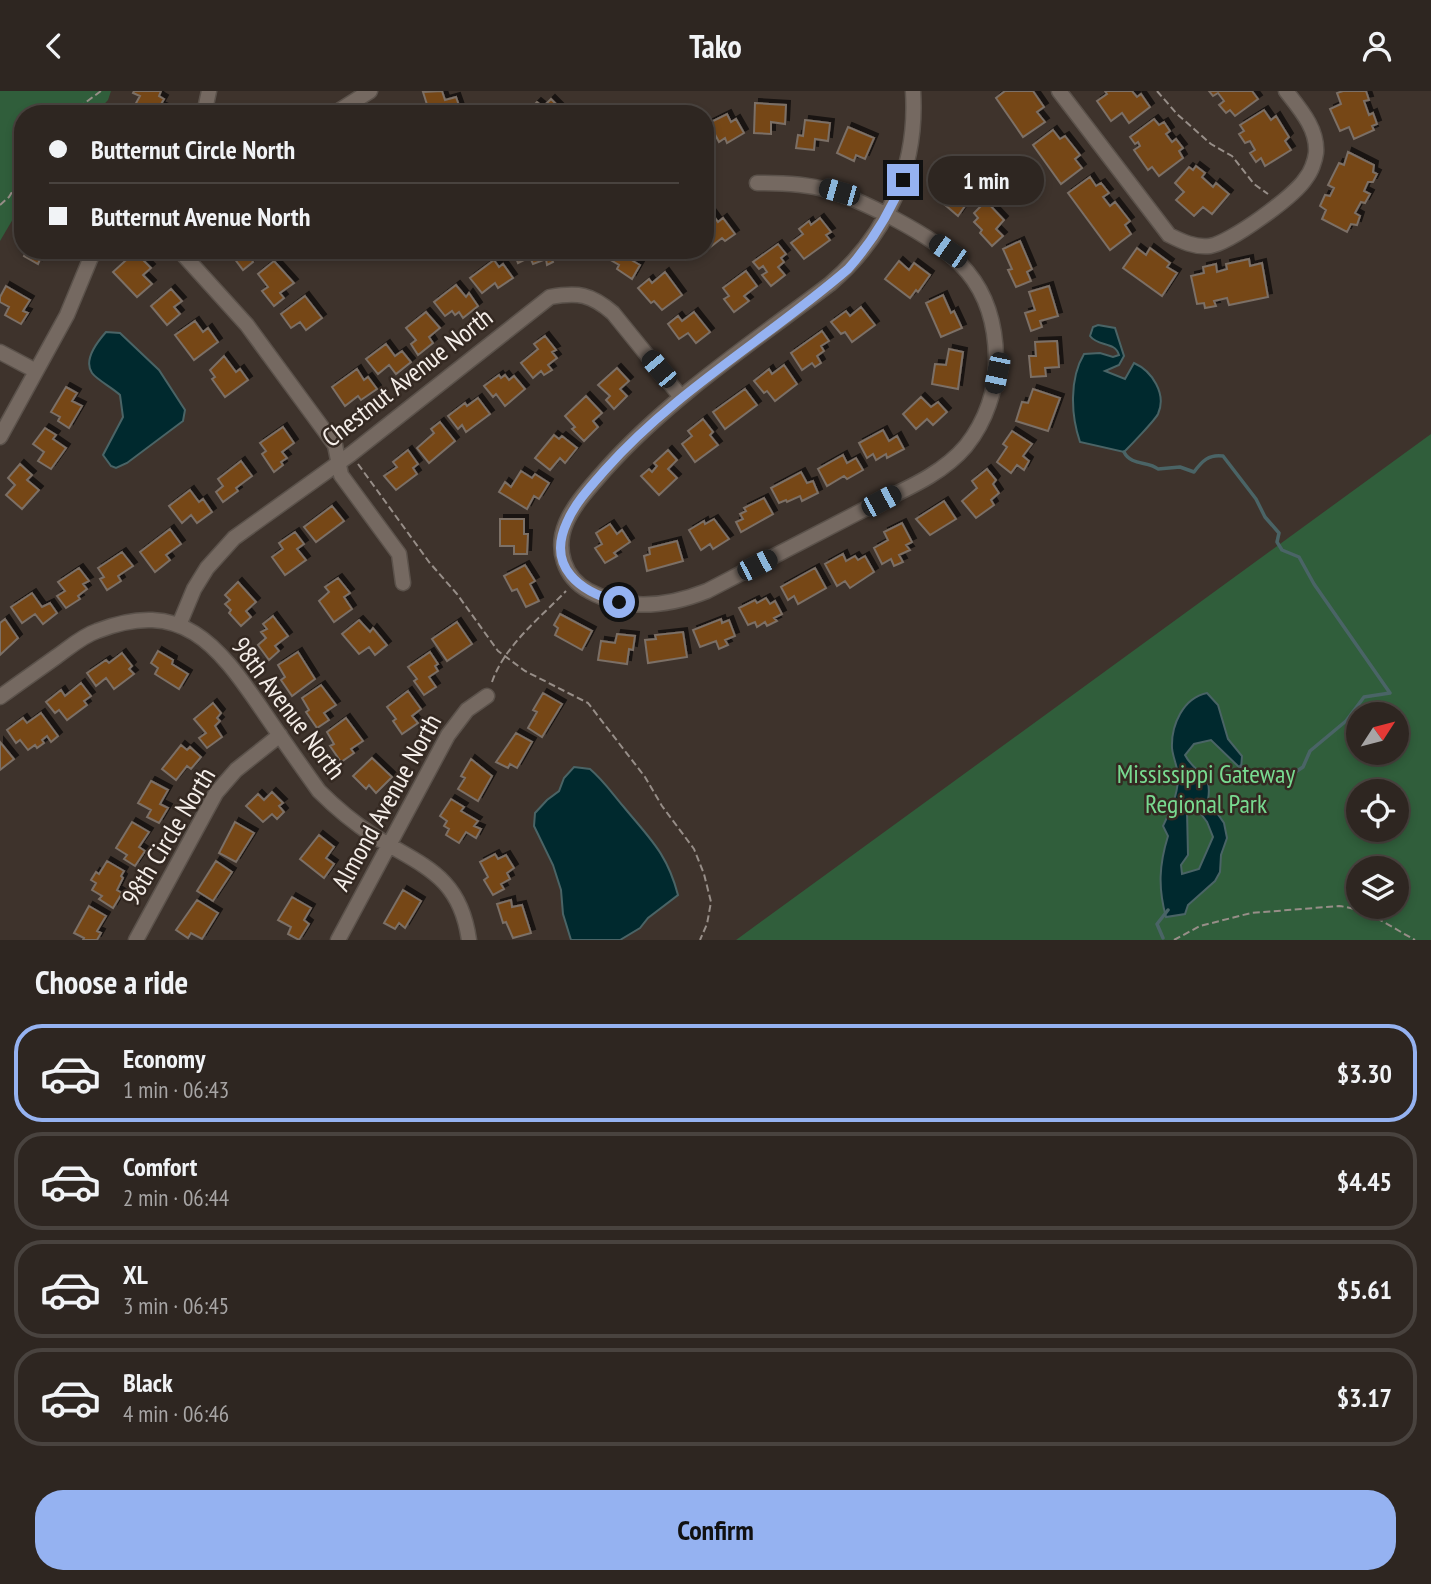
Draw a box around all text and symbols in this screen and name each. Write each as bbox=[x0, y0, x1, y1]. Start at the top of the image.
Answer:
text: Tako bbox=[689, 25, 742, 67]
icon: back bbox=[35, 27, 73, 65]
icon: person bbox=[1358, 27, 1396, 65]
text: Butternut Circle North bbox=[91, 133, 295, 166]
callout: 1 min bbox=[928, 155, 1043, 205]
route end bbox=[887, 164, 919, 196]
text: 1 min bbox=[963, 166, 1009, 195]
car bbox=[816, 176, 863, 208]
text: Butternut Avenue North bbox=[91, 200, 310, 233]
car bbox=[925, 230, 972, 272]
street label: Chestnut Avenue North bbox=[315, 300, 499, 454]
car bbox=[638, 346, 681, 392]
car bbox=[983, 350, 1012, 396]
car bbox=[858, 482, 905, 520]
car bbox=[734, 546, 781, 584]
route start bbox=[603, 586, 635, 618]
street label: 98th Avenue North bbox=[225, 630, 353, 786]
north arrow bbox=[1346, 702, 1409, 765]
map controls bbox=[1346, 702, 1409, 919]
street label: Almond Avenue North bbox=[324, 708, 448, 896]
park label: Mississippi Gateway Regional Park bbox=[1117, 757, 1296, 820]
street label: 98th Circle North bbox=[114, 761, 222, 911]
button: locate bbox=[1346, 779, 1409, 842]
button: layers bbox=[1346, 856, 1409, 919]
text: Choose a ride bbox=[35, 961, 188, 1003]
icon: car bbox=[39, 1042, 102, 1105]
text: Economy bbox=[123, 1042, 205, 1075]
text: $3.30 bbox=[1337, 1057, 1392, 1090]
text: 1 min · 06:43 bbox=[123, 1075, 229, 1104]
icon: car bbox=[39, 1150, 102, 1213]
text: Comfort bbox=[123, 1150, 197, 1183]
text: $4.45 bbox=[1337, 1165, 1392, 1198]
text: 2 min · 06:44 bbox=[123, 1183, 229, 1212]
icon: car bbox=[39, 1258, 102, 1321]
text: XL bbox=[123, 1258, 148, 1291]
text: $5.61 bbox=[1337, 1273, 1392, 1306]
text: 3 min · 06:45 bbox=[123, 1291, 229, 1320]
icon: car bbox=[39, 1366, 102, 1429]
text: Black bbox=[123, 1366, 173, 1399]
text: $3.17 bbox=[1337, 1381, 1392, 1414]
text: 4 min · 06:46 bbox=[123, 1399, 229, 1428]
button: Confirm bbox=[35, 1490, 1396, 1570]

